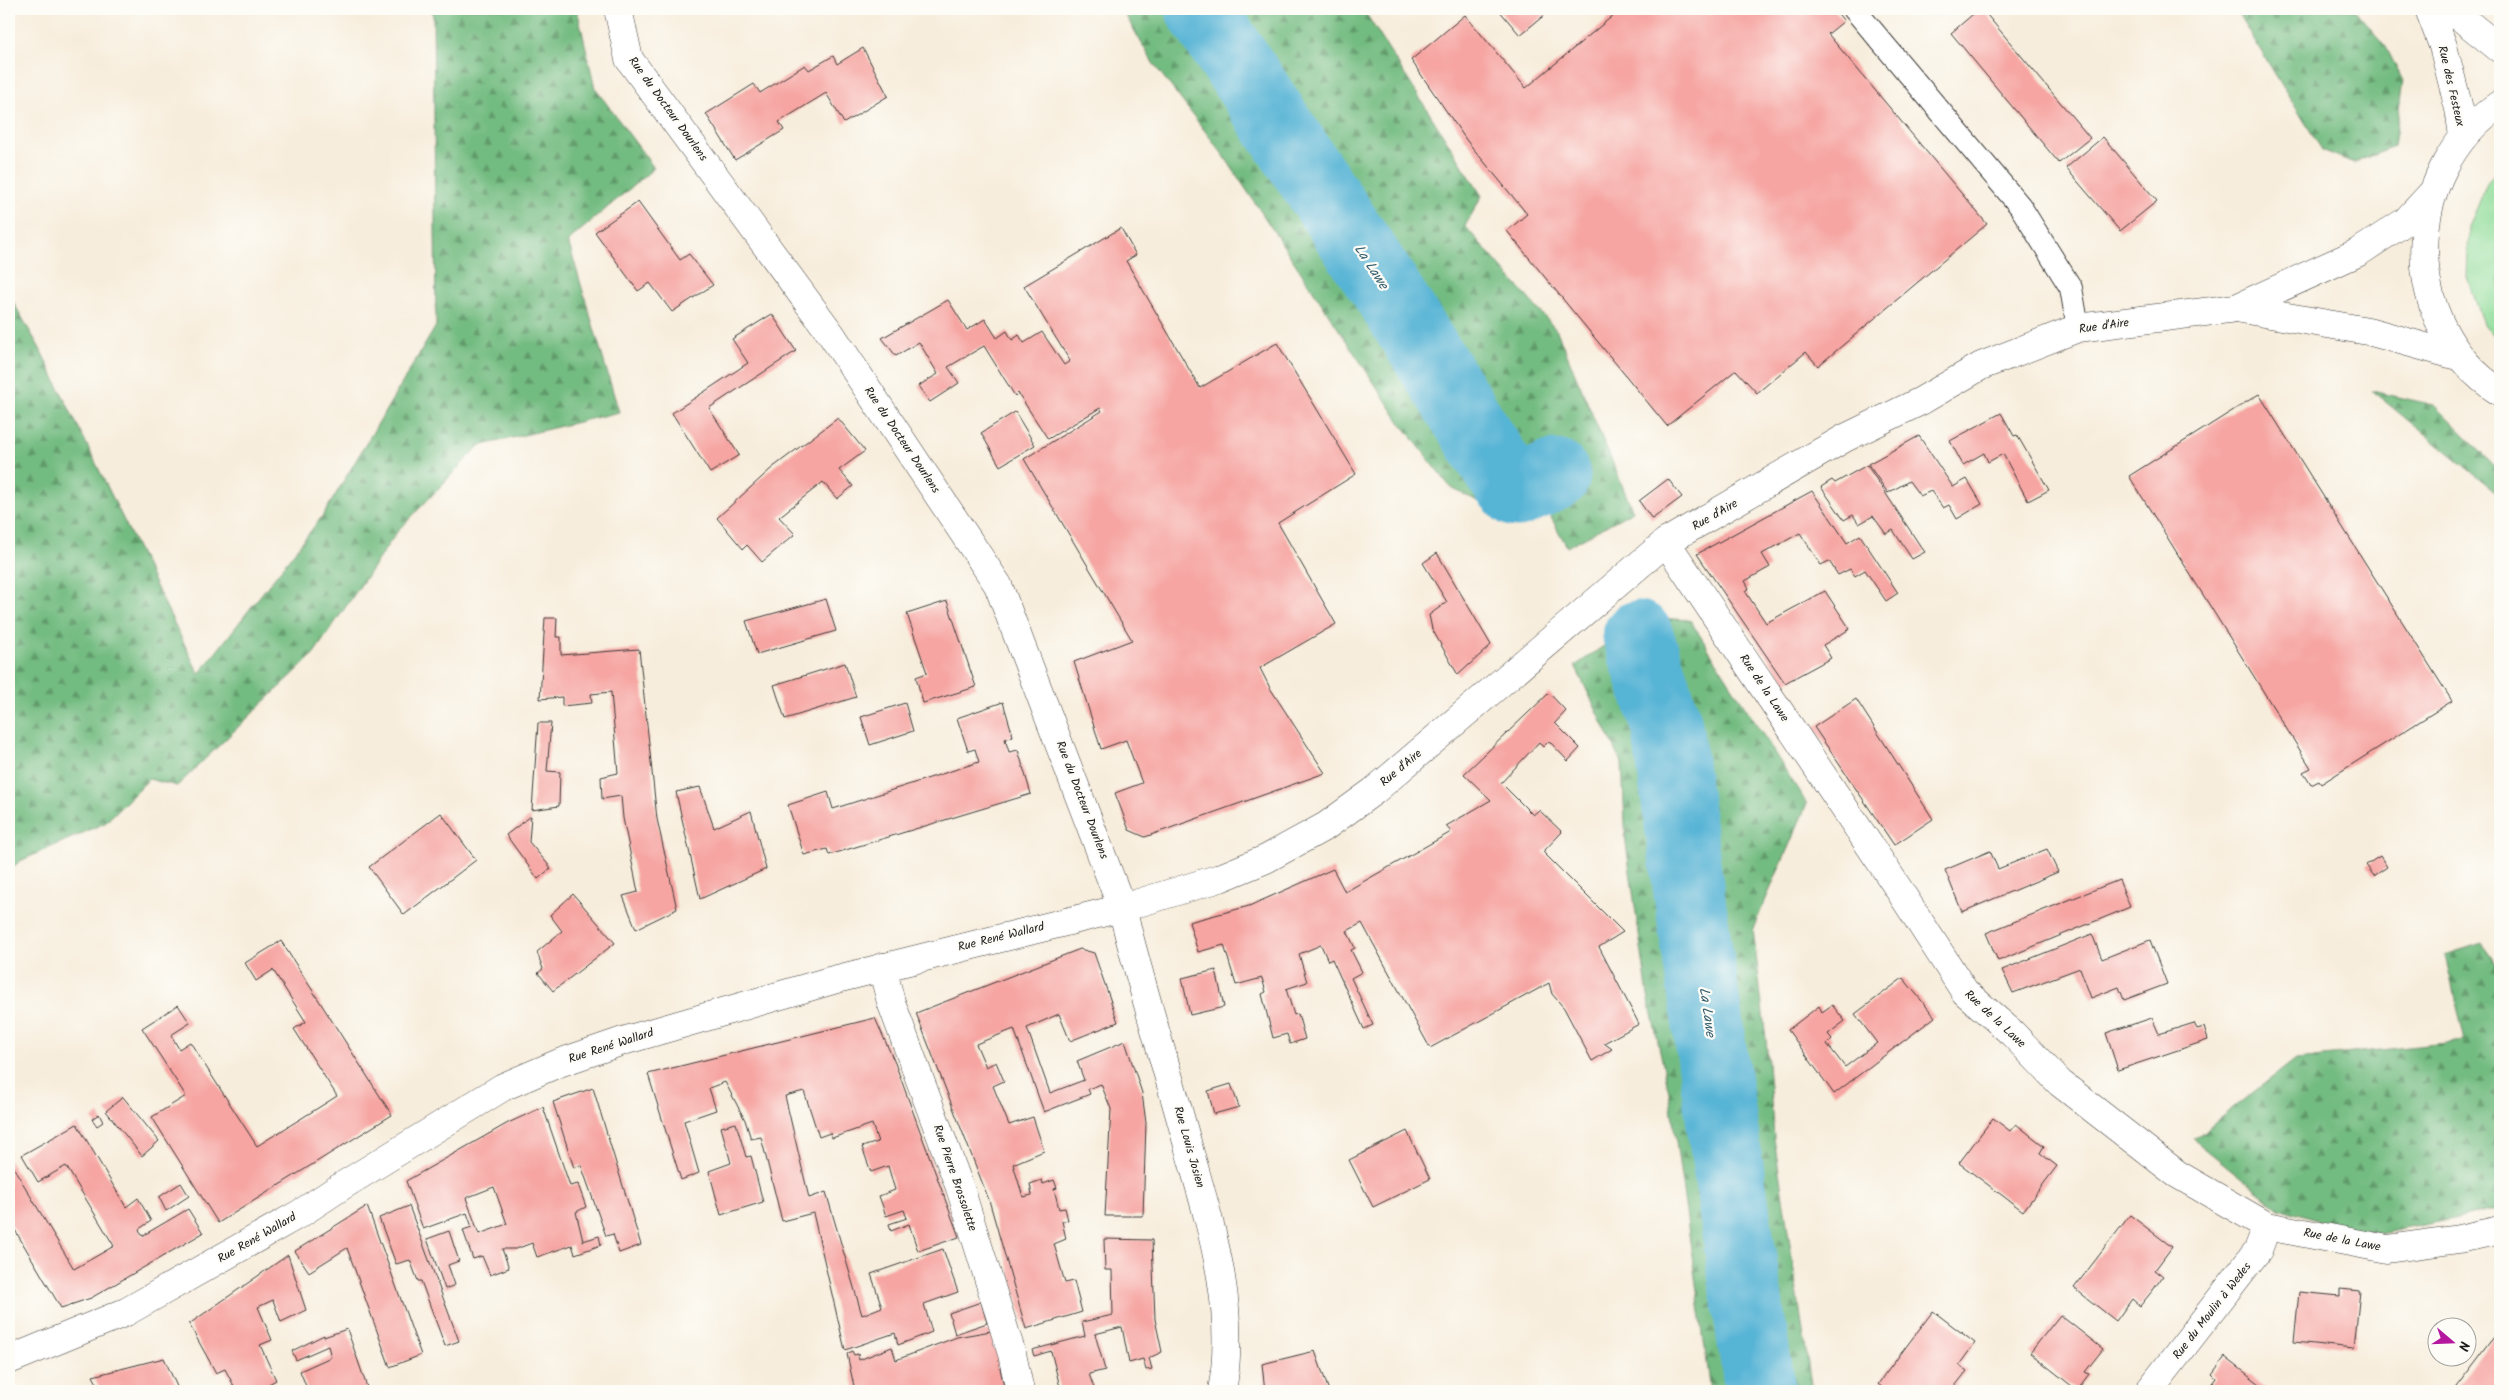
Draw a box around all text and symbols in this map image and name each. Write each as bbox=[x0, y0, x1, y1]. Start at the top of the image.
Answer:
street label: Rue des Festeux bbox=[2433, 44, 2470, 129]
street label: Rue du Docteur Dourlens bbox=[623, 53, 713, 165]
water label: La Lawe bbox=[1348, 240, 1395, 295]
street label: Rue d'Aire bbox=[2078, 313, 2131, 339]
street label: Rue du Docteur Dourlens bbox=[859, 383, 945, 497]
street label: Rue d'Aire bbox=[1688, 494, 1742, 536]
street label: Rue de la Lawe bbox=[1734, 650, 1794, 726]
street label: Rue du Docteur Dourlens bbox=[1051, 738, 1113, 862]
street label: Rue d'Aire bbox=[1376, 744, 1427, 791]
street label: Rue René Wallard bbox=[956, 917, 1047, 957]
street label: Rue de la Lawe bbox=[1960, 985, 2031, 1053]
water label: La Lawe bbox=[1693, 986, 1722, 1040]
street label: Rue René Wallard bbox=[566, 1023, 657, 1069]
street label: Rue Louis Josien bbox=[1168, 1104, 1210, 1190]
street label: Rue Pierre Brossolette bbox=[928, 1122, 982, 1234]
street label: Rue René Wallard bbox=[214, 1207, 301, 1268]
street label: Rue de la Lawe bbox=[2302, 1223, 2383, 1257]
street label: Rue du Moulin à Wedes bbox=[2168, 1258, 2256, 1364]
north arrow bbox=[2426, 1318, 2476, 1368]
text: N bbox=[2451, 1338, 2475, 1354]

